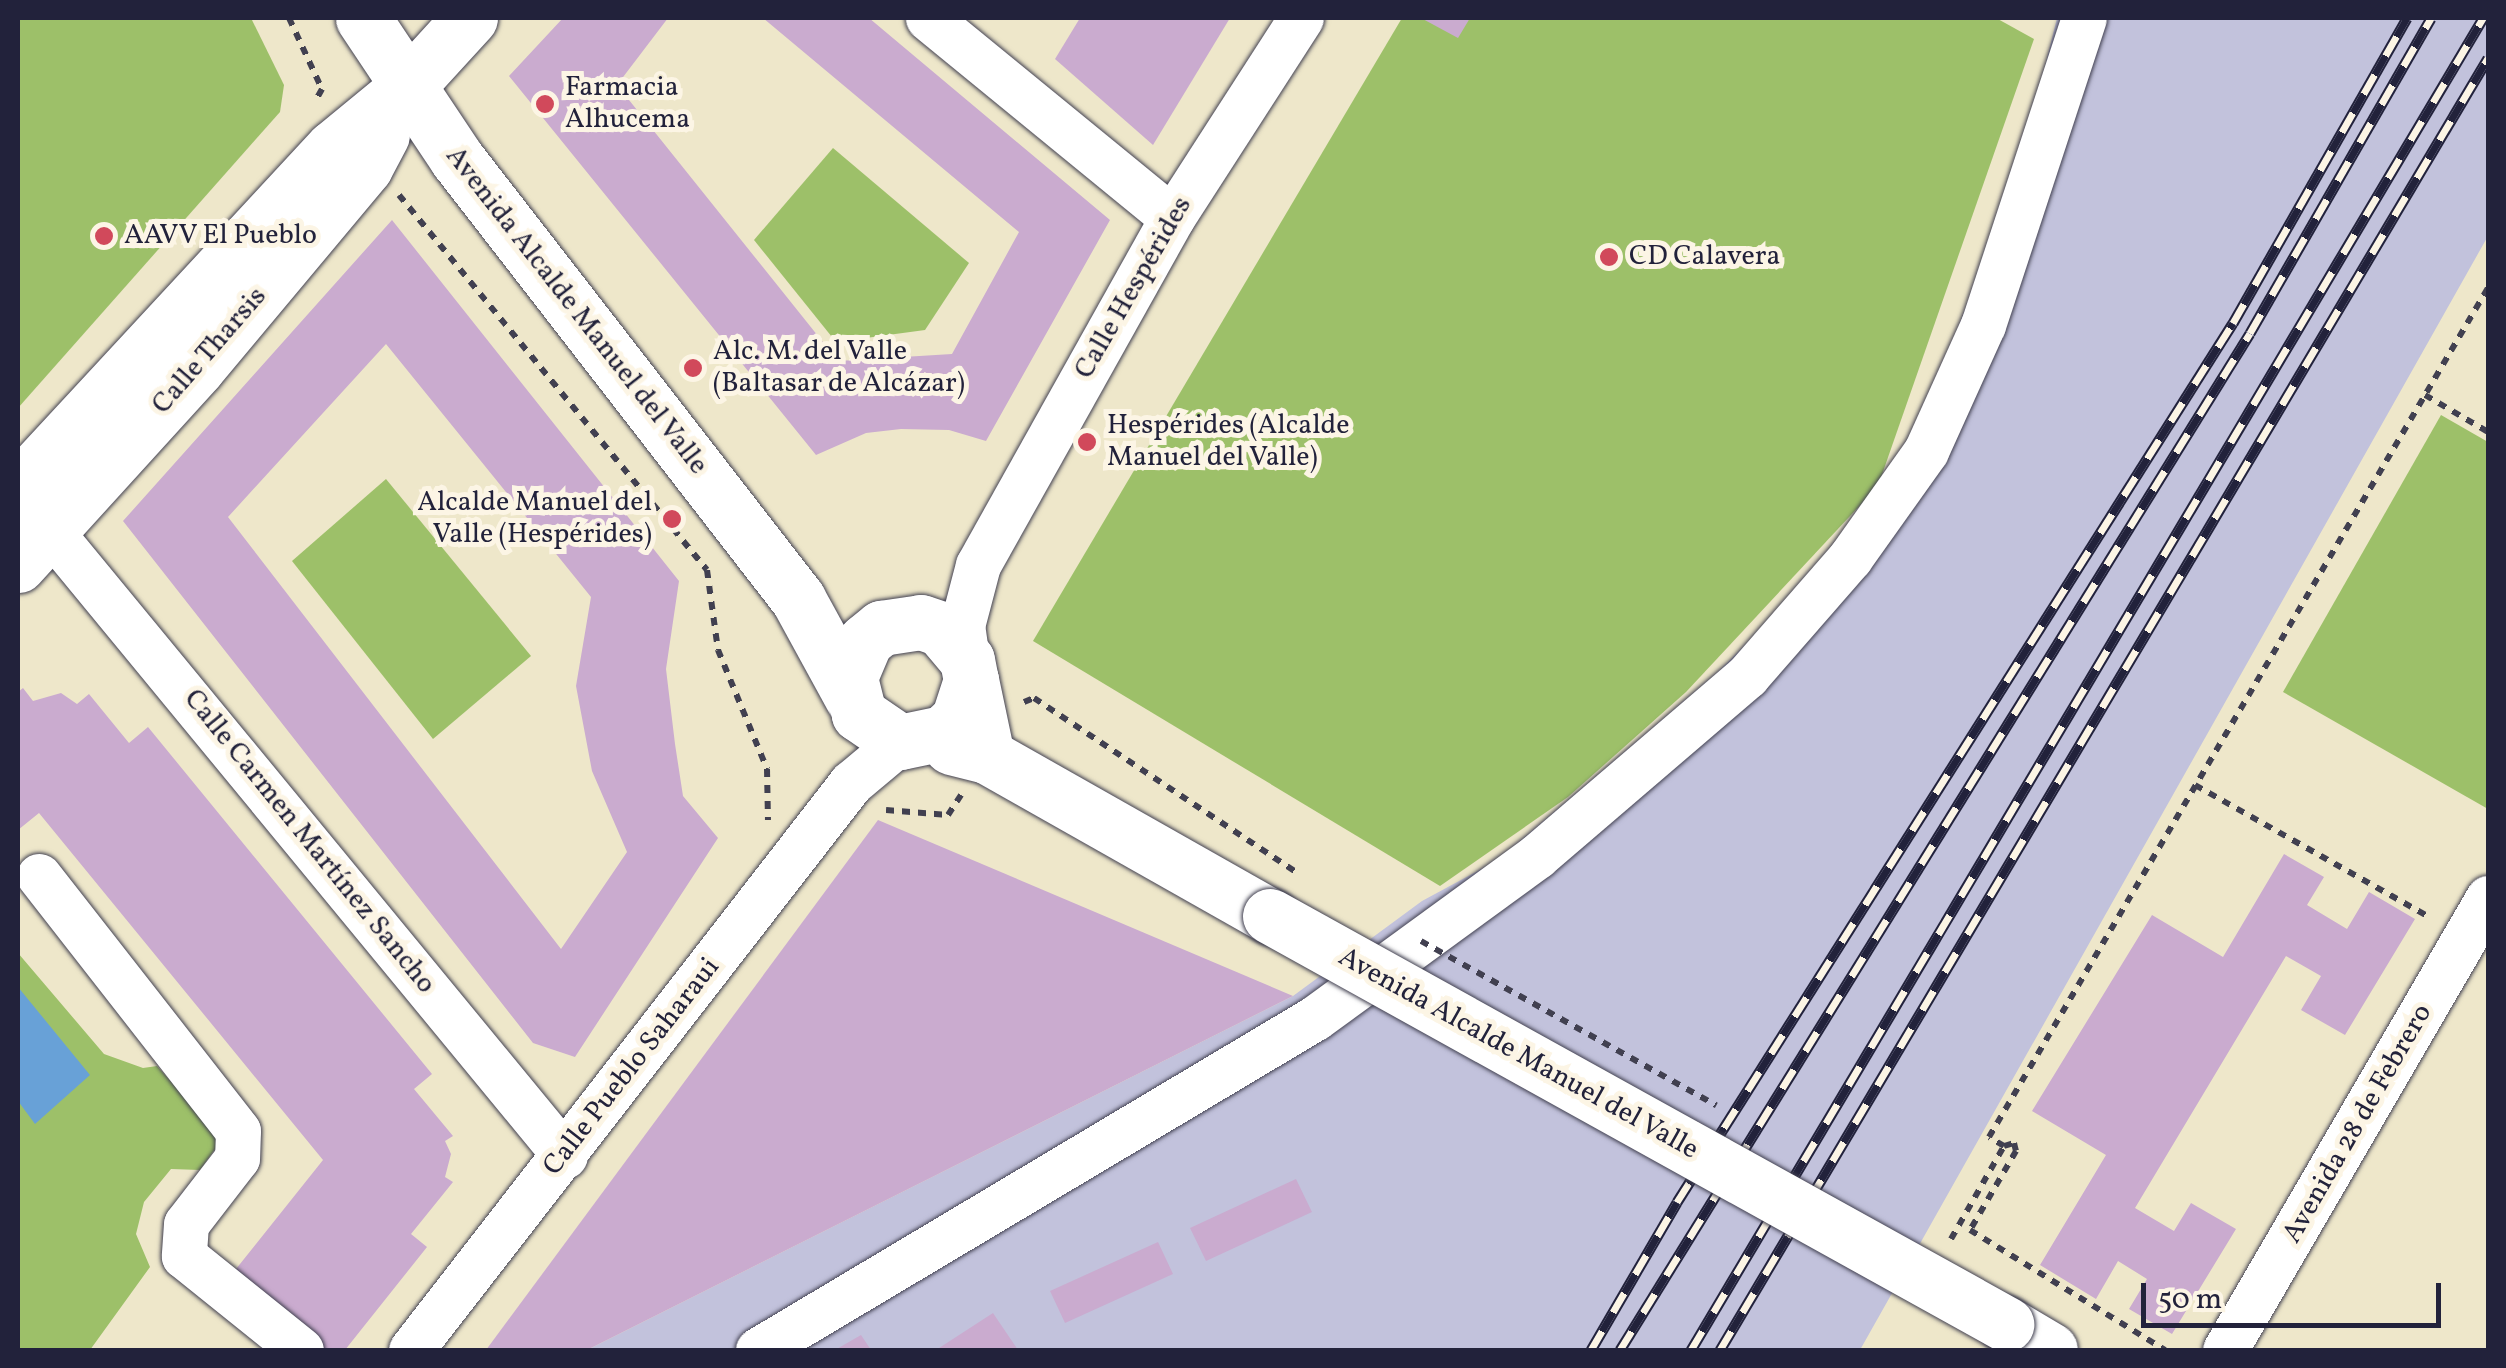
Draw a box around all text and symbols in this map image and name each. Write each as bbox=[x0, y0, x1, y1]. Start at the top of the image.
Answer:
place label: Farmacia Alhucema bbox=[565, 71, 690, 137]
marker: Farmacia Alhucema bbox=[534, 93, 556, 115]
street label: Avenida Alcalde Manuel del Valle bbox=[437, 140, 715, 482]
street label: Calle Hespérides bbox=[1068, 191, 1200, 385]
place label: AAVV El Pueblo bbox=[124, 219, 318, 253]
marker: AAVV El Pueblo bbox=[93, 225, 115, 247]
place label: CD Calavera bbox=[1629, 240, 1780, 274]
marker: CD Calavera bbox=[1598, 246, 1620, 268]
street label: Calle Tharsis bbox=[145, 280, 275, 422]
place label: Alc. M. del Valle (Baltasar de Alcázar) bbox=[713, 335, 965, 401]
marker: Alc. M. del Valle (Baltasar de Alcázar) bbox=[682, 357, 704, 379]
place label: Hespérides (Alcalde Manuel del Valle) bbox=[1107, 409, 1350, 475]
marker: Hespérides (Alcalde Manuel del Valle) bbox=[1076, 431, 1098, 453]
place label: Alcalde Manuel del Valle (Hespérides) bbox=[417, 486, 652, 552]
marker: Alcalde Manuel del Valle (Hespérides) bbox=[661, 508, 683, 530]
street label: Calle Carmen Martínez Sancho bbox=[176, 683, 442, 1001]
street label: Avenida Alcalde Manuel del Valle bbox=[1332, 941, 1704, 1167]
street label: Calle Pueblo Saharaui bbox=[537, 951, 727, 1183]
street label: Avenida 28 de Febrero bbox=[2276, 999, 2440, 1249]
scale bar bbox=[2146, 1263, 2446, 1325]
text: 50 m bbox=[2158, 1279, 2222, 1321]

